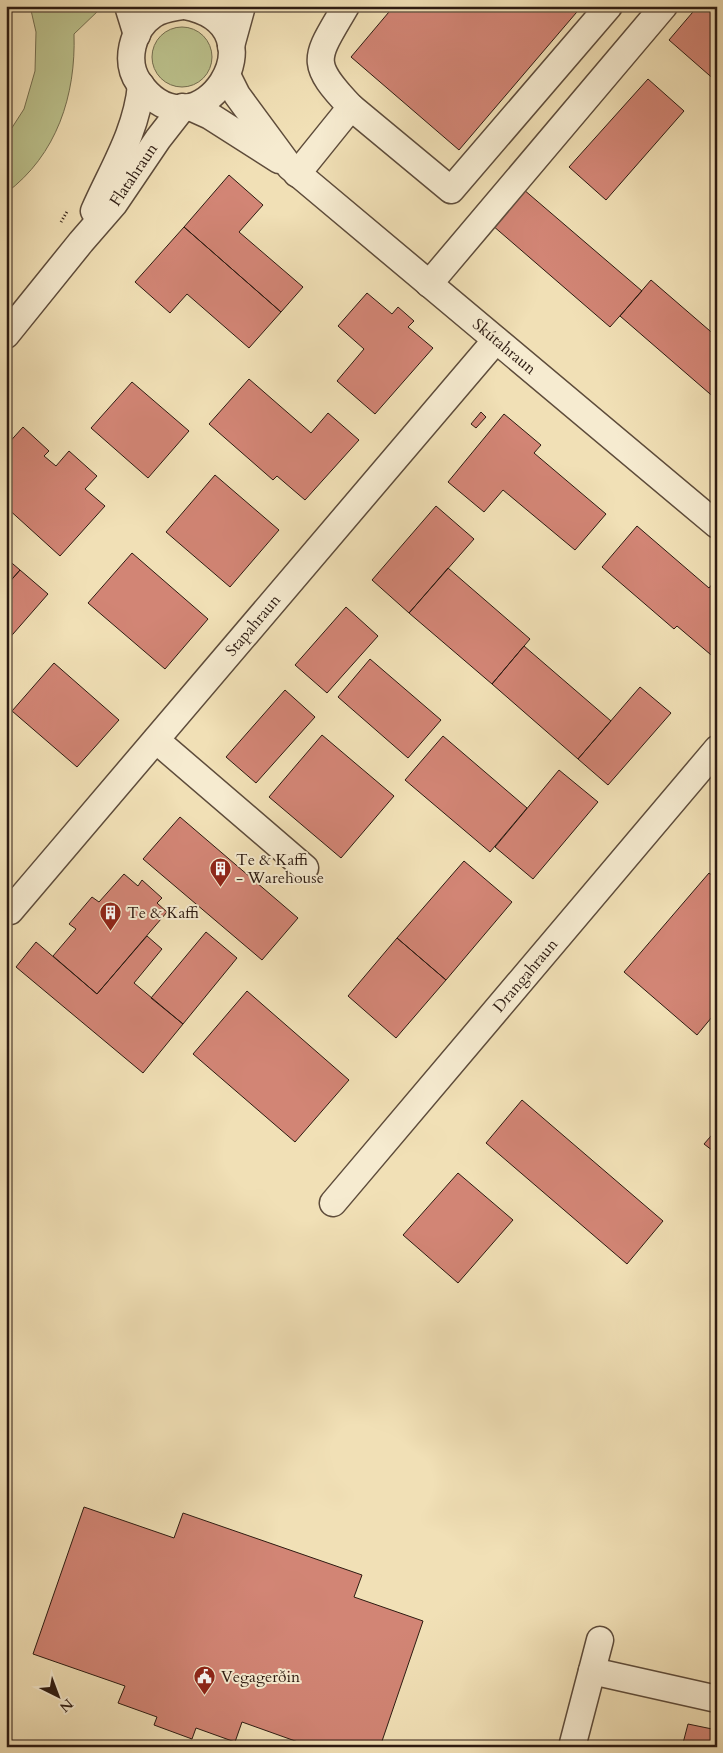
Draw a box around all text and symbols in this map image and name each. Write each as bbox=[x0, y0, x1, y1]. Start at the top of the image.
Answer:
street label: Flatahraun bbox=[105, 139, 163, 211]
street label: Skútahraun bbox=[468, 313, 541, 380]
street label: Stapahraun bbox=[220, 590, 286, 661]
place label: Te & Kaffi - Warehouse bbox=[236, 849, 324, 889]
building icon: Te & Kaffi - Warehouse bbox=[208, 857, 232, 888]
building icon: Te & Kaffi bbox=[99, 901, 123, 932]
place label: Te & Kaffi bbox=[127, 902, 199, 924]
street label: Drangahraun bbox=[488, 934, 563, 1017]
public building icon: Vegagerðin bbox=[193, 1665, 217, 1696]
place label: Vegagerðin bbox=[221, 1666, 300, 1688]
north arrow bbox=[32, 1670, 82, 1720]
text: N bbox=[55, 1694, 77, 1716]

